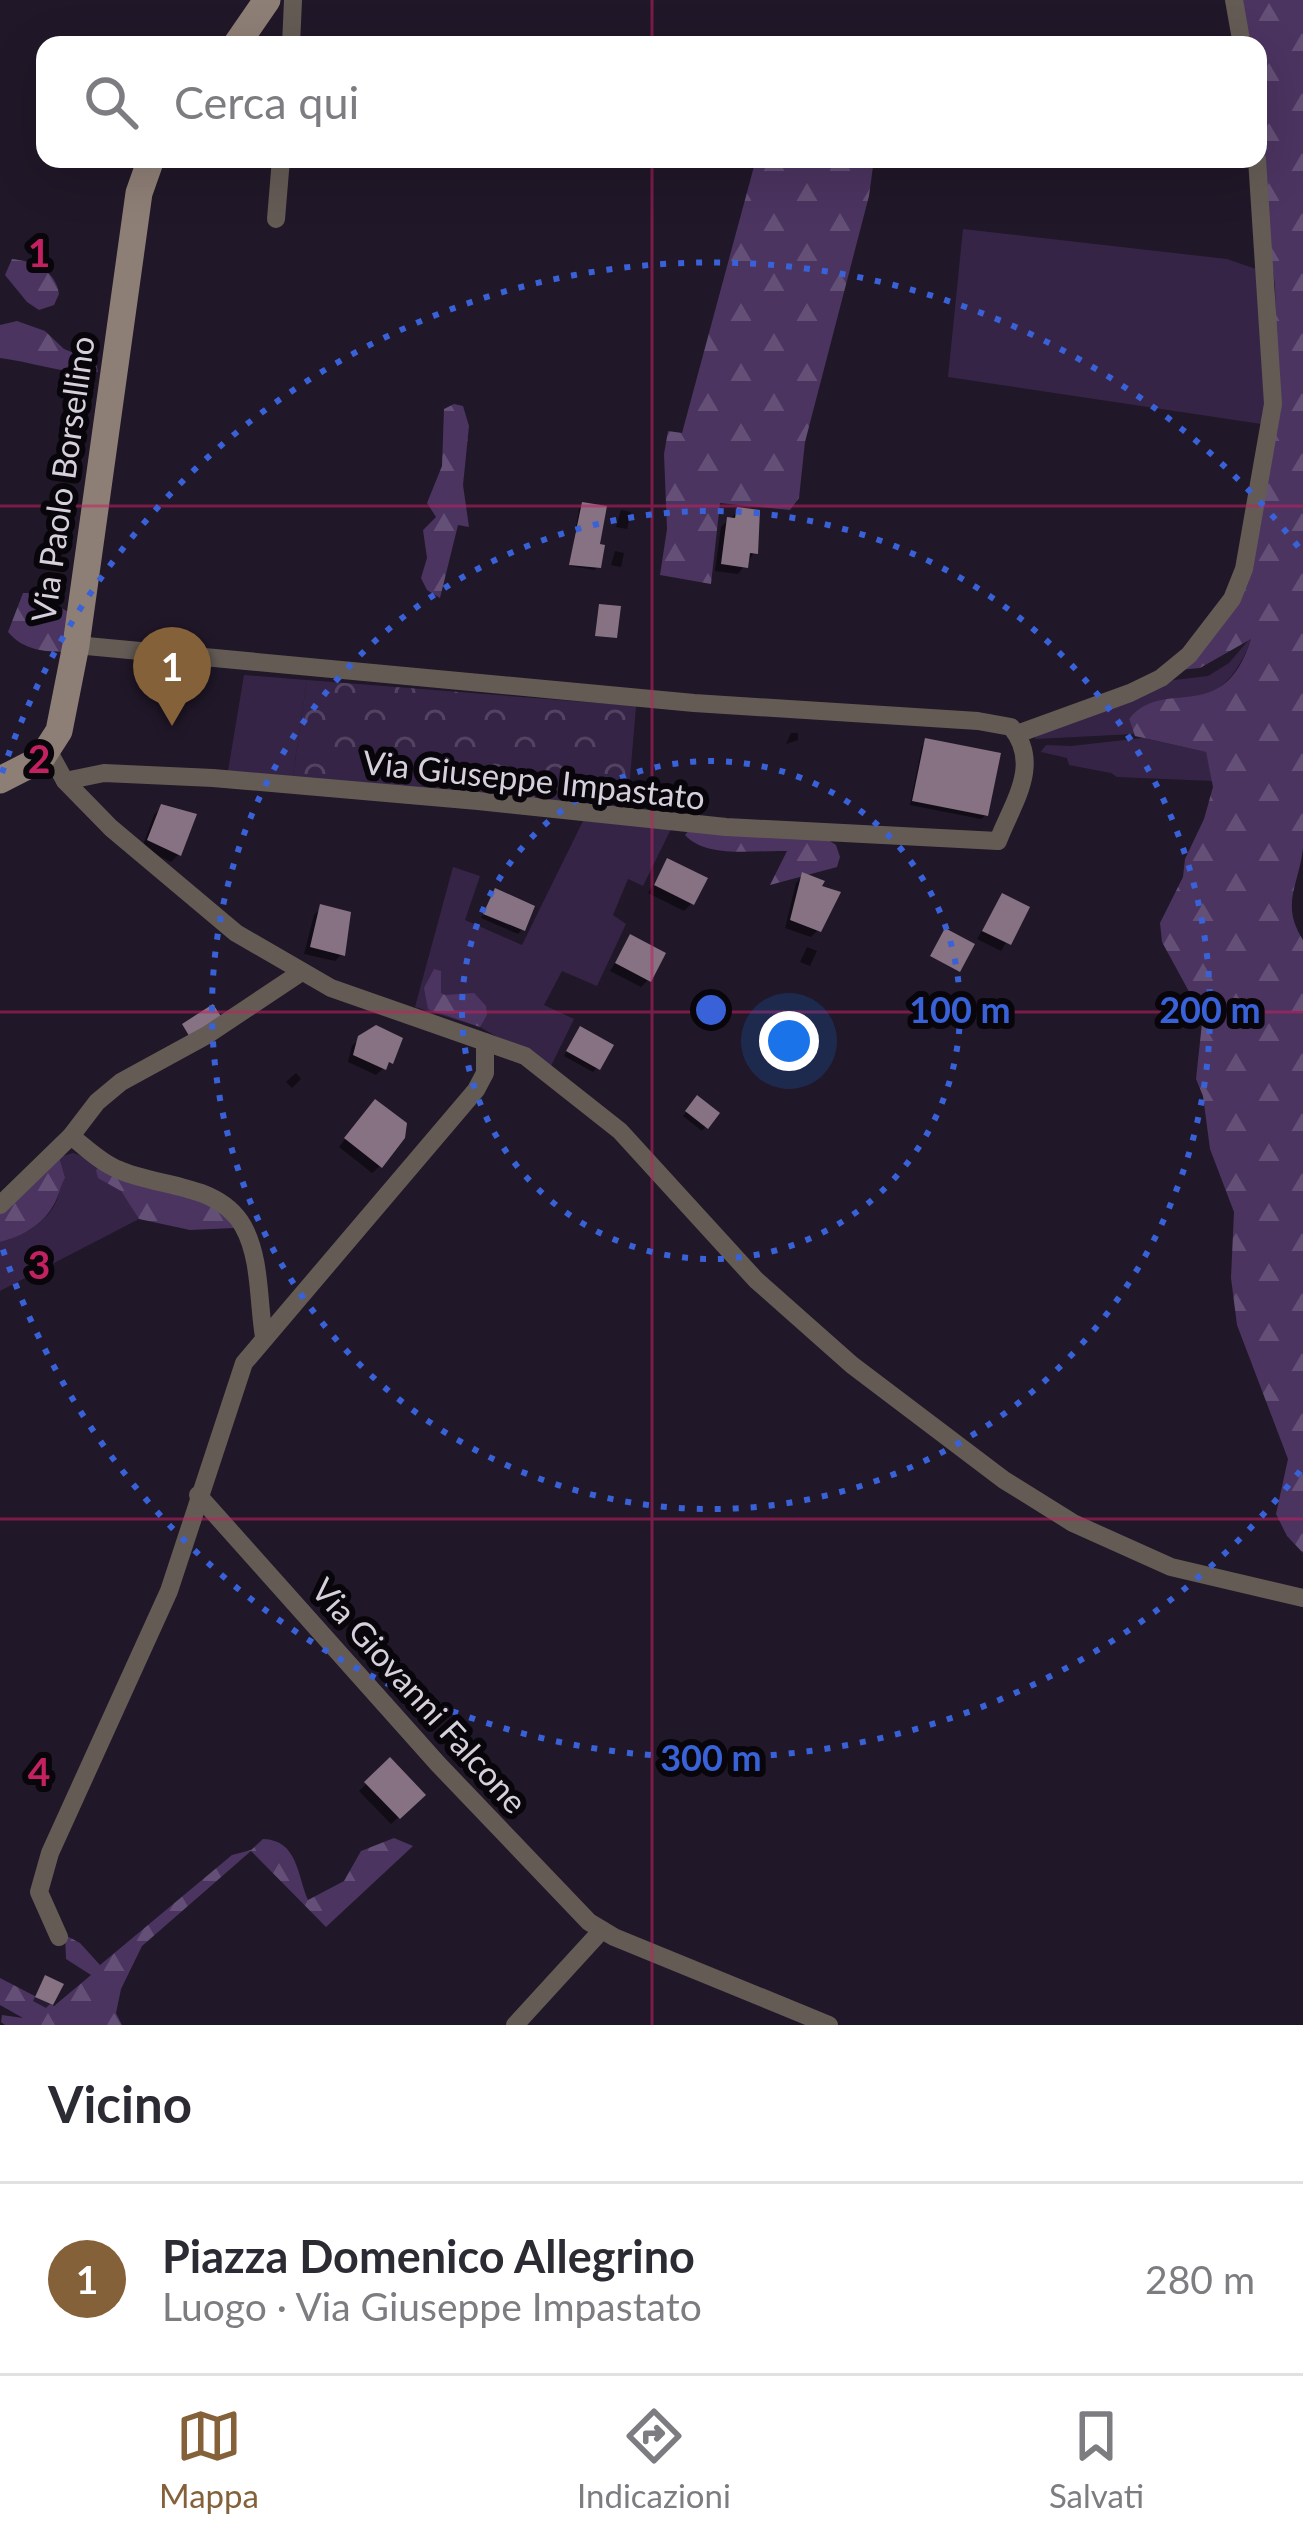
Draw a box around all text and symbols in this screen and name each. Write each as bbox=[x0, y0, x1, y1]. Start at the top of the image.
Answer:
search box bbox=[36, 36, 1267, 168]
icon: search bbox=[78, 69, 144, 135]
text: Cerca qui bbox=[174, 75, 359, 129]
text: 1 bbox=[28, 229, 50, 275]
street label: Via Paolo Borsellino bbox=[22, 333, 102, 625]
pin: 1 bbox=[133, 627, 211, 726]
text: 2 bbox=[28, 735, 50, 781]
street label: Via Giuseppe Impastato bbox=[361, 741, 707, 817]
text: 100 m bbox=[909, 987, 1011, 1031]
text: 200 m bbox=[1159, 987, 1261, 1031]
centre of rings bbox=[690, 989, 732, 1031]
your location bbox=[759, 1011, 819, 1071]
text: 3 bbox=[28, 1241, 50, 1287]
street label: Via Giovanni Falcone bbox=[304, 1569, 536, 1821]
text: 300 m bbox=[660, 1735, 762, 1779]
text: 4 bbox=[28, 1748, 50, 1794]
text: Vicino bbox=[48, 2073, 192, 2134]
text: Piazza Domenico Allegrino bbox=[162, 2229, 695, 2283]
text: 1 bbox=[76, 2256, 98, 2302]
text: 280 m bbox=[1145, 2256, 1255, 2302]
text: Luogo · Via Giuseppe Impastato bbox=[162, 2283, 702, 2329]
tab: Mappa bbox=[159, 2403, 259, 2515]
tab: Indicazioni bbox=[577, 2403, 731, 2515]
tab: Salvati bbox=[1049, 2403, 1144, 2515]

